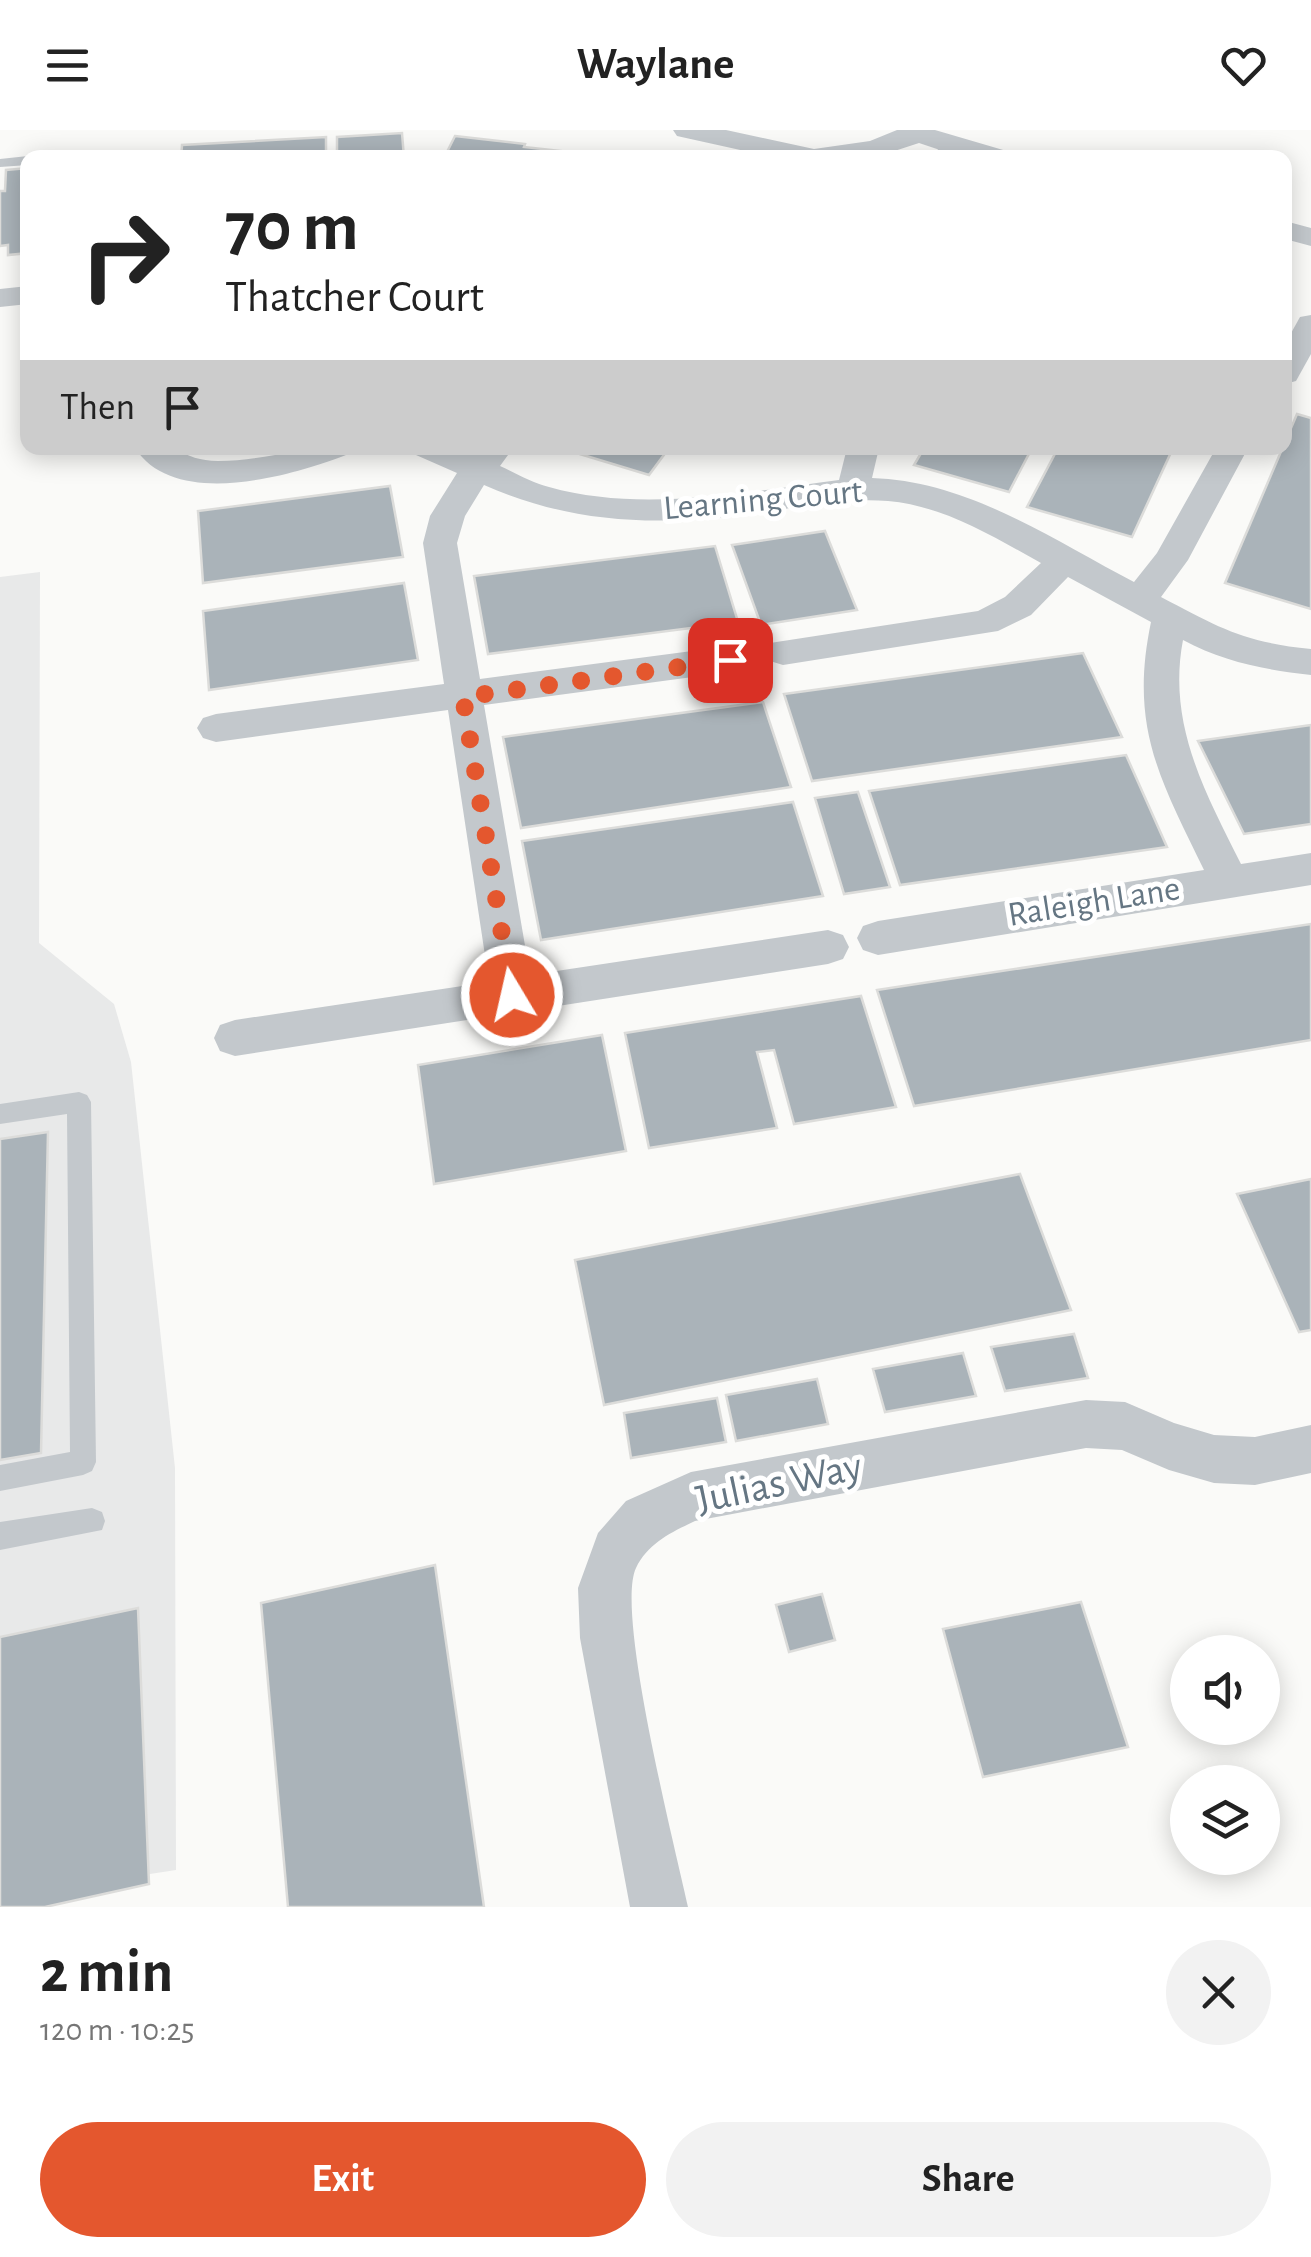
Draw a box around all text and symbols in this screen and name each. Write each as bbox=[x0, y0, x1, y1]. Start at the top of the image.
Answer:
icon: menu bbox=[40, 38, 95, 93]
icon: heart bbox=[1216, 38, 1271, 93]
text: Waylane bbox=[577, 42, 734, 87]
icon: right bbox=[60, 190, 190, 320]
text: 70 m bbox=[225, 193, 359, 263]
text: Thatcher Court bbox=[225, 275, 484, 320]
icon: arrive bbox=[155, 380, 210, 435]
text: Then bbox=[60, 389, 135, 427]
street label: Learning Court bbox=[662, 474, 864, 526]
pin bbox=[688, 618, 773, 703]
icon: arrive bbox=[703, 633, 758, 688]
street label: Raleigh Lane bbox=[1005, 871, 1183, 933]
position arrow bbox=[460, 943, 564, 1047]
street label: Julias Way bbox=[692, 1445, 866, 1521]
map controls bbox=[1170, 1635, 1280, 1875]
button: sound bbox=[1170, 1635, 1280, 1745]
button: layers bbox=[1170, 1765, 1280, 1875]
button: close bbox=[1166, 1940, 1271, 2045]
text: 2 min bbox=[40, 1943, 173, 2003]
text: 120 m · 10:25 bbox=[40, 2014, 194, 2046]
button: Exit bbox=[40, 2122, 646, 2237]
button: Share bbox=[666, 2122, 1271, 2237]

